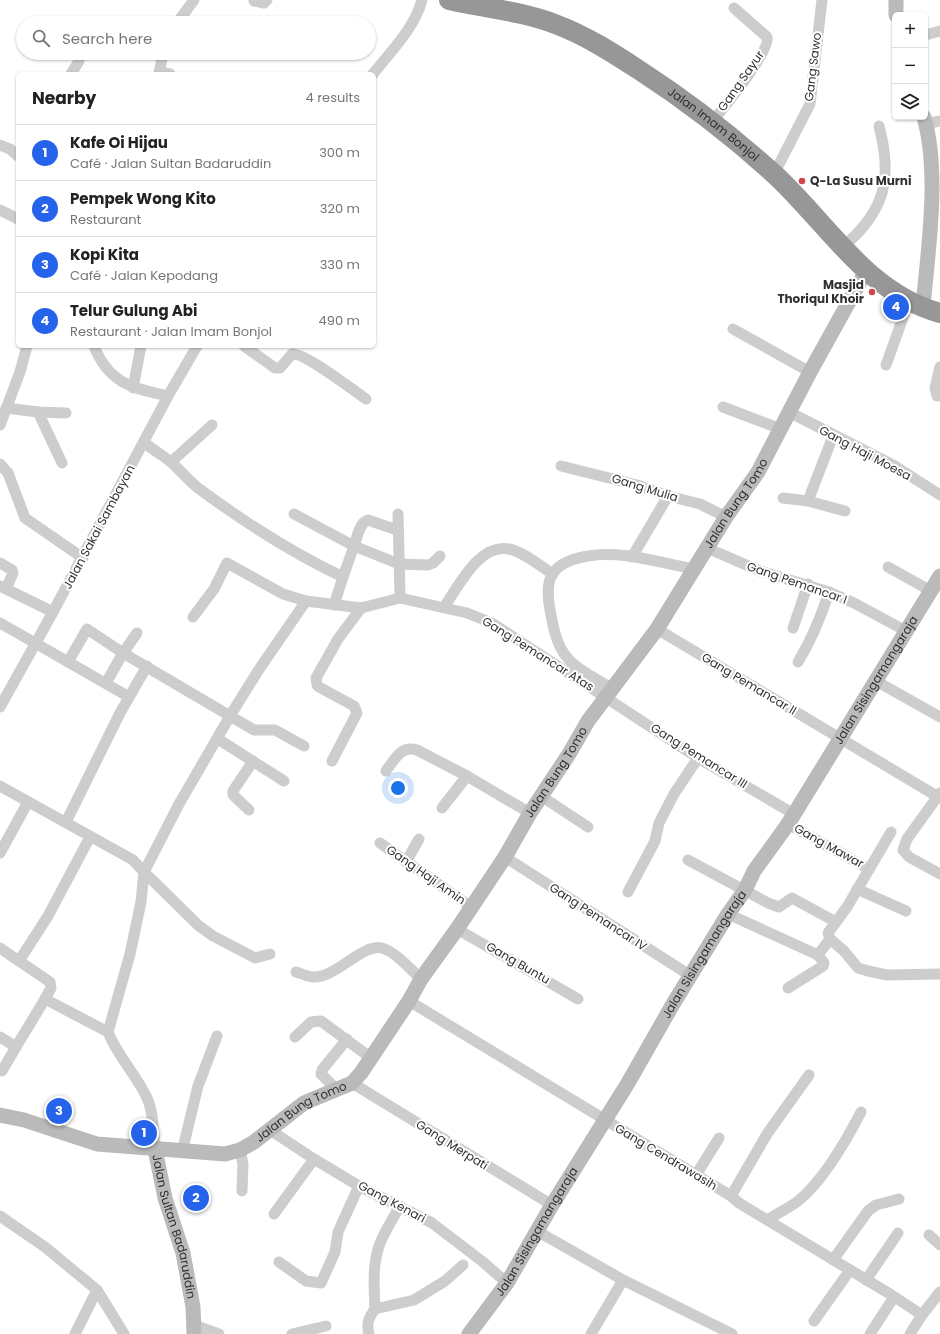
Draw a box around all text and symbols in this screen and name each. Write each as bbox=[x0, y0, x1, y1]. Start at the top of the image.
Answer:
map controls bbox=[892, 12, 928, 120]
button: + bbox=[892, 12, 928, 48]
search box bbox=[16, 16, 376, 60]
icon: search bbox=[30, 27, 52, 49]
text: Search here bbox=[62, 28, 152, 49]
street label: Gang Sawo bbox=[800, 31, 825, 102]
street label: Gang Sayur bbox=[713, 47, 768, 114]
button: − bbox=[892, 48, 928, 84]
street label: Jalan Imam Bonjol bbox=[665, 83, 763, 165]
button: layers bbox=[892, 84, 928, 120]
text: Nearby bbox=[32, 86, 96, 110]
text: 4 results bbox=[306, 88, 360, 107]
text: Kafe Oi Hijau bbox=[70, 132, 168, 153]
text: 1 bbox=[43, 143, 47, 162]
text: 300 m bbox=[319, 143, 360, 162]
text: Café · Jalan Sultan Badaruddin bbox=[70, 154, 271, 173]
place label: Q-La Susu Murni bbox=[810, 172, 912, 189]
marker: Q-La Susu Murni bbox=[797, 176, 807, 186]
text: Pempek Wong Kito bbox=[70, 188, 216, 209]
text: 2 bbox=[41, 199, 49, 218]
text: 320 m bbox=[320, 199, 360, 218]
text: Restaurant bbox=[70, 210, 141, 229]
text: Kopi Kita bbox=[70, 244, 139, 265]
text: 3 bbox=[41, 255, 49, 274]
text: 330 m bbox=[320, 255, 360, 274]
text: Café · Jalan Kepodang bbox=[70, 266, 218, 285]
place label: Masjid Thoriqul Khoir bbox=[777, 276, 864, 307]
marker: Masjid Thoriqul Khoir bbox=[867, 287, 877, 297]
pin: 4 bbox=[883, 292, 909, 322]
text: Telur Gulung Abi bbox=[70, 300, 197, 321]
text: 4 bbox=[41, 311, 49, 330]
text: 490 m bbox=[319, 311, 360, 330]
text: Restaurant · Jalan Imam Bonjol bbox=[70, 322, 272, 341]
street label: Gang Haji Moesa bbox=[816, 421, 914, 484]
street label: Jalan Bung Tomo bbox=[700, 455, 772, 551]
street label: Jalan Sakai Sambayan bbox=[59, 462, 139, 592]
street label: Gang Mulia bbox=[610, 469, 680, 506]
street label: Gang Pemancar I bbox=[745, 557, 850, 608]
street label: Gang Pemancar Atas bbox=[479, 612, 597, 695]
street label: Jalan Sisingamangaraja bbox=[830, 612, 922, 747]
street label: Gang Pemancar II bbox=[699, 648, 800, 719]
street label: Gang Pemancar III bbox=[648, 719, 751, 792]
street label: Jalan Bung Tomo bbox=[520, 723, 591, 820]
your location bbox=[388, 778, 408, 798]
street label: Gang Mawar bbox=[791, 819, 868, 872]
street label: Gang Haji Amin bbox=[383, 841, 469, 908]
street label: Gang Pemancar IV bbox=[546, 879, 650, 955]
street label: Jalan Sisingamangaraja bbox=[658, 887, 750, 1021]
street label: Gang Buntu bbox=[483, 937, 553, 988]
street label: Jalan Bung Tomo bbox=[252, 1077, 349, 1146]
pin: 3 bbox=[46, 1096, 72, 1126]
street label: Gang Merpati bbox=[413, 1116, 492, 1174]
pin: 1 bbox=[131, 1118, 157, 1148]
street label: Gang Cendrawasih bbox=[612, 1119, 721, 1194]
street label: Jalan Sultan Badaruddin bbox=[148, 1153, 200, 1300]
street label: Jalan Sisingamangaraja bbox=[491, 1164, 582, 1299]
street label: Gang Kenari bbox=[355, 1177, 429, 1227]
pin: 2 bbox=[183, 1183, 209, 1213]

